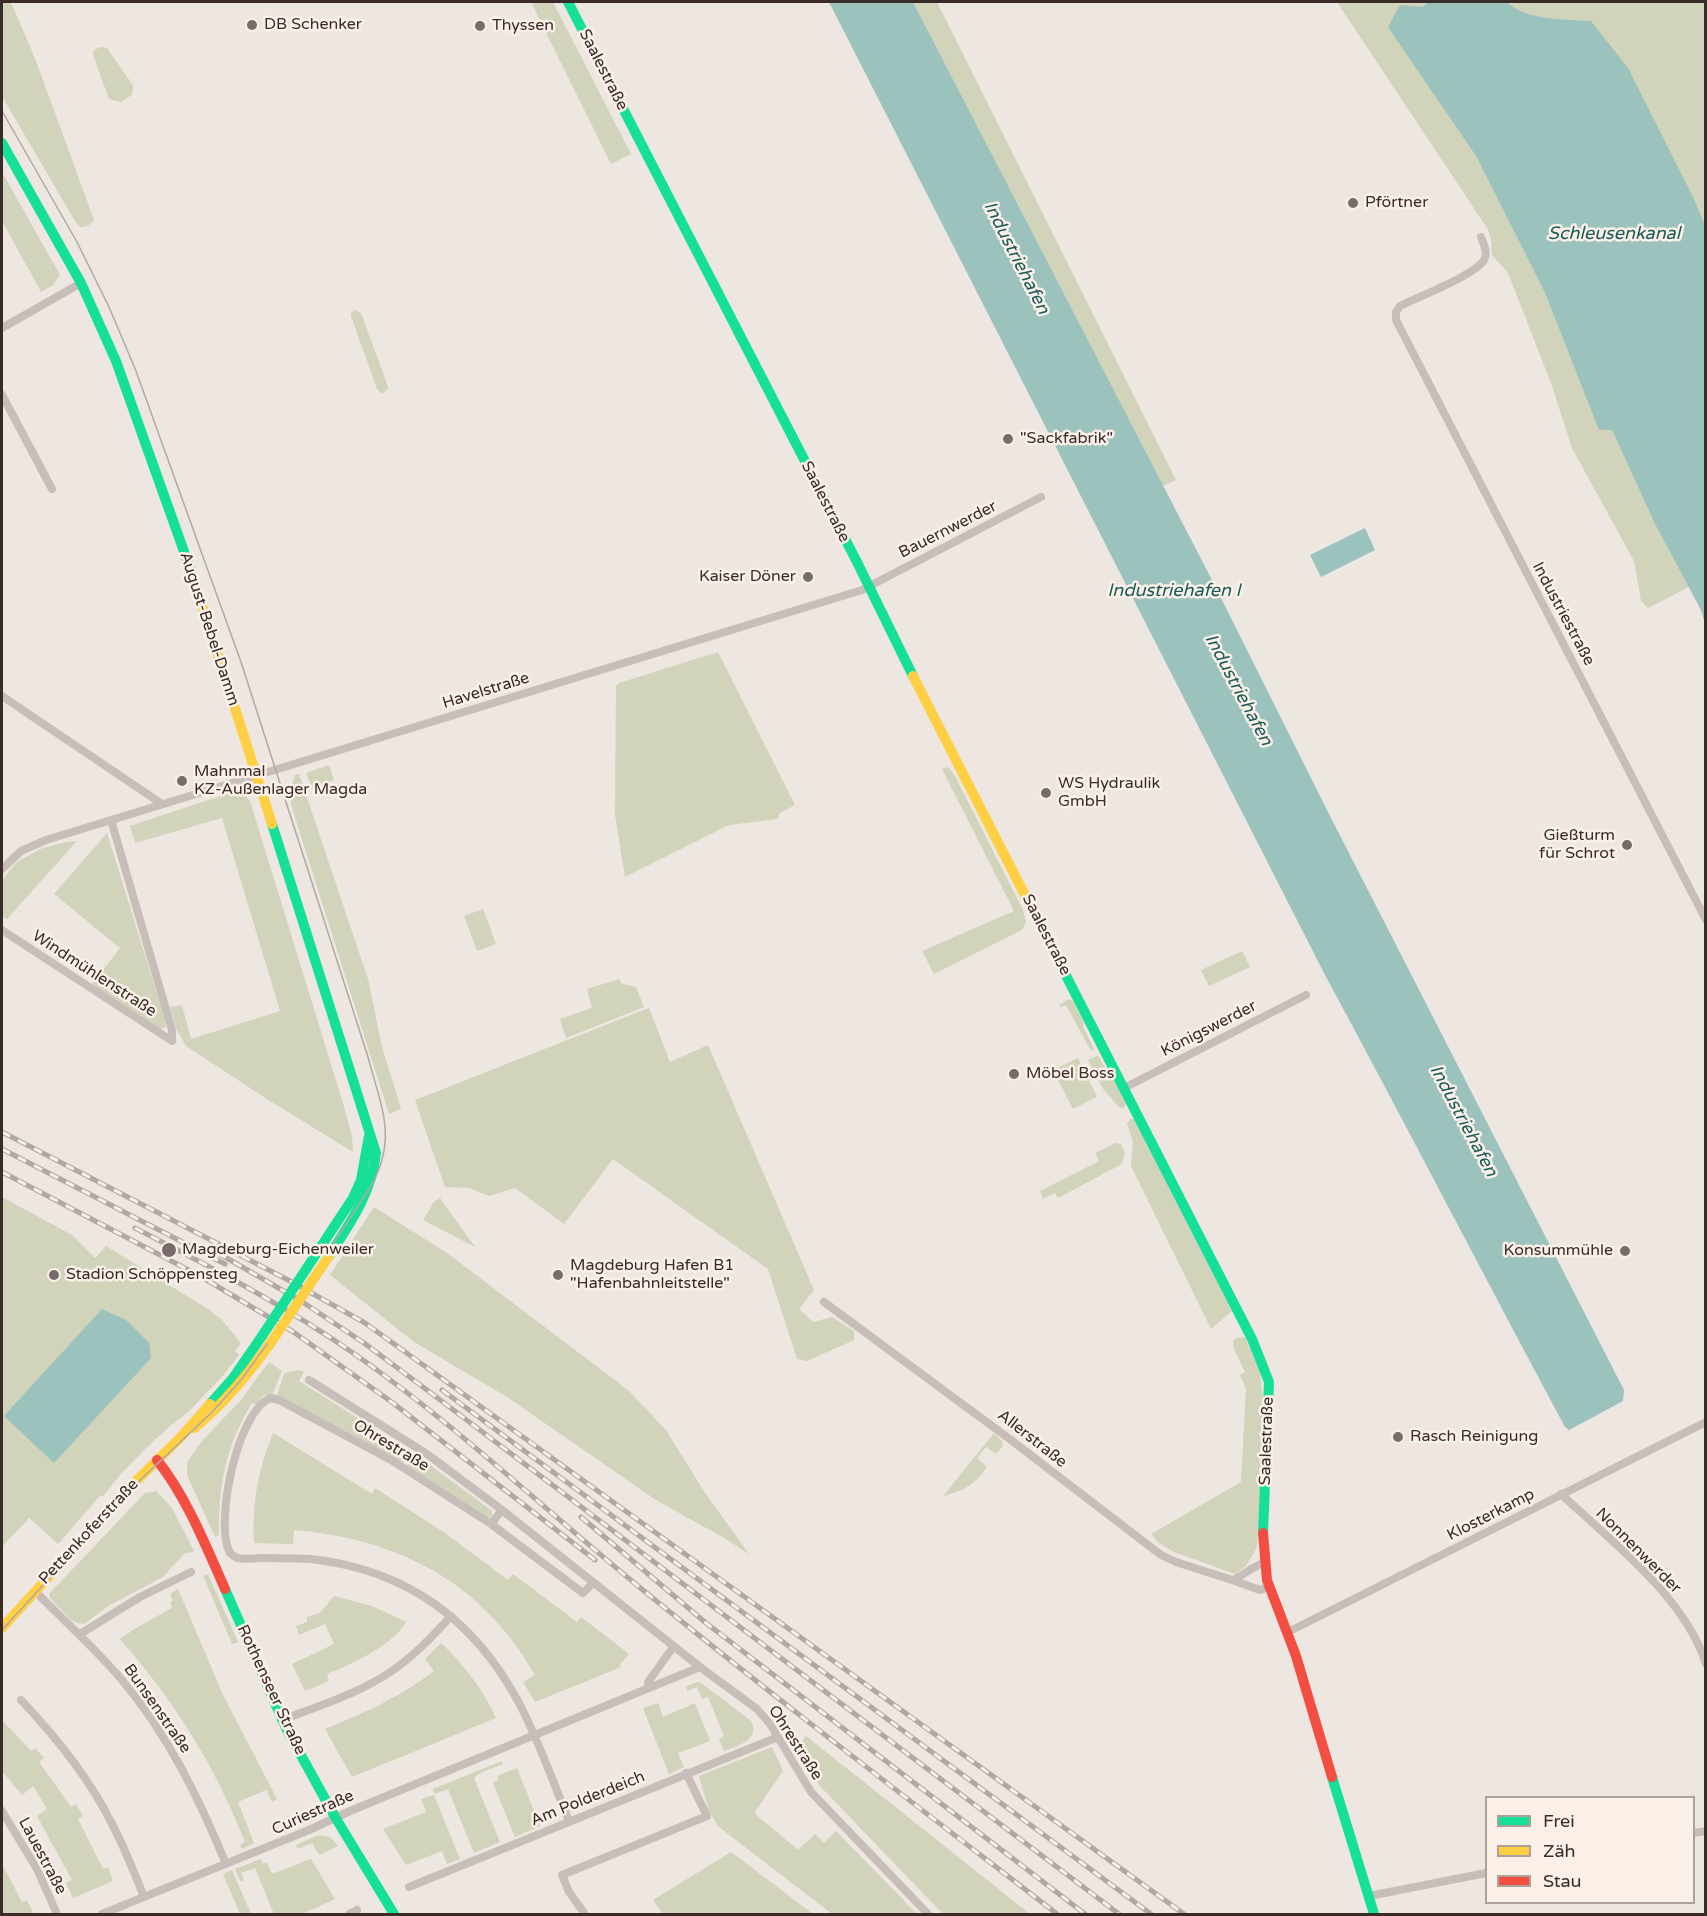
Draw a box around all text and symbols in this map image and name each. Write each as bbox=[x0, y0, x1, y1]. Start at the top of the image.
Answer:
place label: DB Schenker bbox=[264, 15, 362, 35]
place label: Thyssen bbox=[492, 16, 554, 36]
marker: DB Schenker bbox=[245, 18, 259, 32]
marker: Thyssen bbox=[473, 19, 487, 33]
street label: Saalestraße bbox=[574, 26, 632, 114]
place label: Pförtner bbox=[1365, 193, 1428, 213]
marker: Pförtner bbox=[1346, 196, 1360, 210]
water label: Industriehafen bbox=[978, 198, 1054, 318]
water label: Schleusenkanal bbox=[1548, 223, 1680, 245]
place label: "Sackfabrik" bbox=[1020, 429, 1113, 449]
marker: "Sackfabrik" bbox=[1001, 432, 1015, 446]
street label: Saalestraße bbox=[796, 458, 854, 546]
street label: Bauernwerder bbox=[896, 497, 1000, 563]
street label: August-Bebel-Damm bbox=[175, 550, 243, 708]
street label: Industriestraße bbox=[1528, 559, 1598, 669]
place label: Kaiser Döner bbox=[699, 567, 796, 587]
marker: Kaiser Döner bbox=[801, 570, 815, 584]
water label: Industriehafen I bbox=[1107, 580, 1241, 602]
water label: Industriehafen bbox=[1199, 630, 1277, 750]
street label: Havelstraße bbox=[440, 669, 532, 713]
place label: Mahnmal KZ-Außenlager Magda bbox=[194, 762, 367, 800]
marker: Mahnmal KZ-Außenlager Magda bbox=[175, 774, 189, 788]
place label: WS Hydraulik GmbH bbox=[1058, 774, 1160, 812]
marker: WS Hydraulik GmbH bbox=[1039, 786, 1053, 800]
place label: Gießturm für Schrot bbox=[1539, 826, 1615, 864]
marker: Gießturm für Schrot bbox=[1620, 838, 1634, 852]
street label: Saalestraße bbox=[1017, 891, 1075, 979]
street label: Windmühlenstraße bbox=[28, 927, 160, 1021]
street label: Königswerder bbox=[1158, 997, 1260, 1061]
water label: Industriehafen bbox=[1424, 1061, 1502, 1181]
place label: Möbel Boss bbox=[1026, 1064, 1114, 1084]
marker: Möbel Boss bbox=[1007, 1067, 1021, 1081]
place label: Magdeburg-Eichenweiler bbox=[182, 1240, 374, 1260]
marker: Magdeburg-Eichenweiler bbox=[160, 1241, 178, 1259]
place label: Konsummühle bbox=[1504, 1241, 1613, 1261]
marker: Konsummühle bbox=[1618, 1244, 1632, 1258]
place label: Magdeburg Hafen B1 "Hafenbahnleitstelle" bbox=[570, 1256, 734, 1294]
place label: Stadion Schöppensteg bbox=[66, 1265, 238, 1285]
marker: Stadion Schöppensteg bbox=[47, 1268, 61, 1282]
marker: Magdeburg Hafen B1 "Hafenbahnleitstelle" bbox=[551, 1268, 565, 1282]
street label: Saalestraße bbox=[1256, 1396, 1278, 1486]
street label: Allerstraße bbox=[994, 1406, 1070, 1472]
street label: Ohrestraße bbox=[350, 1416, 432, 1476]
place label: Rasch Reinigung bbox=[1410, 1427, 1538, 1447]
marker: Rasch Reinigung bbox=[1391, 1430, 1405, 1444]
street label: Pettenkoferstraße bbox=[35, 1475, 143, 1589]
street label: Klosterkamp bbox=[1444, 1485, 1538, 1545]
street label: Nonnenwerder bbox=[1591, 1504, 1685, 1598]
street label: Rothenseer Straße bbox=[232, 1622, 310, 1758]
street label: Bunsenstraße bbox=[119, 1661, 195, 1757]
street label: Ohrestraße bbox=[764, 1702, 826, 1784]
street label: Am Polderdeich bbox=[528, 1767, 648, 1831]
street label: Curiestraße bbox=[269, 1786, 357, 1840]
legend bbox=[1485, 1796, 1695, 1904]
text: Frei bbox=[1543, 1810, 1575, 1832]
street label: Lauestraße bbox=[14, 1814, 70, 1898]
text: Zäh bbox=[1543, 1840, 1576, 1862]
text: Stau bbox=[1543, 1870, 1582, 1892]

